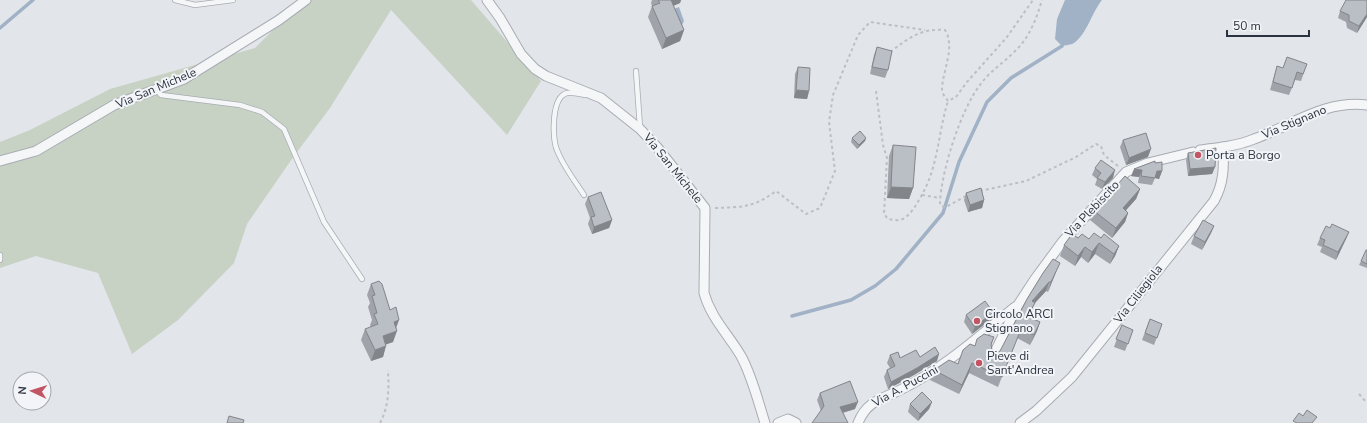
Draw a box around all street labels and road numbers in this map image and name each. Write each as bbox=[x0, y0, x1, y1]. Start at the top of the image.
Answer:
street label: Via San Michele bbox=[112, 64, 199, 113]
street label: Via Stignano bbox=[1258, 101, 1329, 143]
street label: Via San Michele bbox=[639, 129, 706, 206]
street label: Via Plebiscito bbox=[1061, 177, 1123, 242]
street label: Via Ciliegiola bbox=[1109, 261, 1166, 327]
street label: Via A. Puccini bbox=[868, 361, 941, 411]

